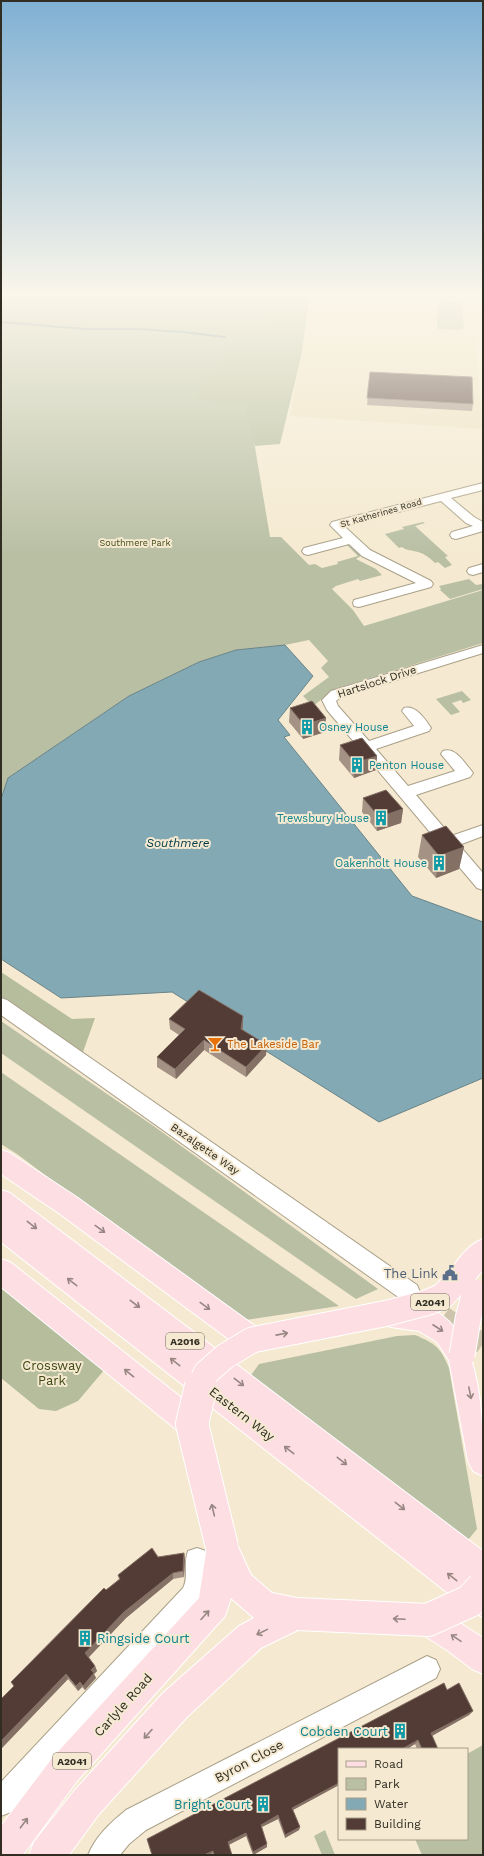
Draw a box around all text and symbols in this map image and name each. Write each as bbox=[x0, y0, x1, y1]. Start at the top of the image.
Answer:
street label: St Katherines Road bbox=[339, 497, 423, 529]
park label: Southmere Park bbox=[100, 538, 170, 548]
street label: Hartslock Drive bbox=[336, 663, 418, 701]
building icon: Osney House bbox=[298, 718, 316, 736]
place label: Osney House bbox=[319, 721, 389, 734]
building icon: Penton House bbox=[348, 756, 366, 774]
place label: Penton House bbox=[369, 759, 444, 772]
building icon: Trewsbury House bbox=[372, 809, 390, 827]
place label: Trewsbury House bbox=[277, 812, 369, 825]
water label: Southmere bbox=[146, 836, 210, 850]
building icon: Oakenholt House bbox=[430, 854, 448, 872]
place label: Oakenholt House bbox=[335, 857, 427, 870]
bar icon: The Lakeside Bar bbox=[206, 1035, 224, 1053]
place label: The Lakeside Bar bbox=[227, 1038, 320, 1051]
street label: Bazalgette Way bbox=[168, 1120, 242, 1178]
one-way arrow bbox=[26, 1221, 37, 1229]
one-way arrow bbox=[95, 1225, 106, 1233]
public building icon: The Link bbox=[441, 1264, 459, 1282]
place label: The Link bbox=[384, 1266, 439, 1281]
one-way arrow bbox=[67, 1278, 78, 1287]
road number: A2041 bbox=[411, 1294, 449, 1310]
one-way arrow bbox=[130, 1299, 141, 1308]
one-way arrow bbox=[200, 1302, 211, 1310]
one-way arrow bbox=[432, 1324, 444, 1332]
one-way arrow bbox=[275, 1330, 288, 1338]
road number: A2016 bbox=[166, 1333, 204, 1349]
park label: Crossway Park bbox=[22, 1358, 82, 1388]
one-way arrow bbox=[169, 1358, 180, 1366]
one-way arrow bbox=[123, 1369, 134, 1377]
one-way arrow bbox=[233, 1378, 244, 1387]
street label: Eastern Way bbox=[206, 1384, 278, 1444]
one-way arrow bbox=[466, 1386, 474, 1399]
one-way arrow bbox=[283, 1446, 294, 1455]
one-way arrow bbox=[336, 1457, 347, 1466]
one-way arrow bbox=[395, 1502, 406, 1511]
one-way arrow bbox=[208, 1503, 216, 1516]
one-way arrow bbox=[447, 1573, 458, 1582]
one-way arrow bbox=[201, 1609, 210, 1620]
one-way arrow bbox=[393, 1615, 406, 1623]
building icon: Ringside Court bbox=[76, 1629, 94, 1647]
one-way arrow bbox=[256, 1629, 268, 1636]
place label: Ringside Court bbox=[97, 1631, 190, 1646]
one-way arrow bbox=[451, 1634, 462, 1642]
street label: Carlyle Road bbox=[91, 1670, 155, 1740]
building icon: Cobden Court bbox=[391, 1722, 409, 1740]
place label: Cobden Court bbox=[300, 1724, 389, 1739]
one-way arrow bbox=[144, 1729, 153, 1739]
street label: Byron Close bbox=[212, 1737, 286, 1785]
legend bbox=[338, 1748, 468, 1840]
road number: A2041 bbox=[53, 1753, 91, 1769]
text: Road bbox=[374, 1757, 403, 1771]
text: Park bbox=[374, 1777, 400, 1791]
building icon: Bright Court bbox=[254, 1795, 272, 1813]
place label: Bright Court bbox=[174, 1797, 252, 1812]
text: Water bbox=[374, 1797, 409, 1811]
text: Building bbox=[374, 1817, 421, 1831]
one-way arrow bbox=[20, 1818, 29, 1829]

